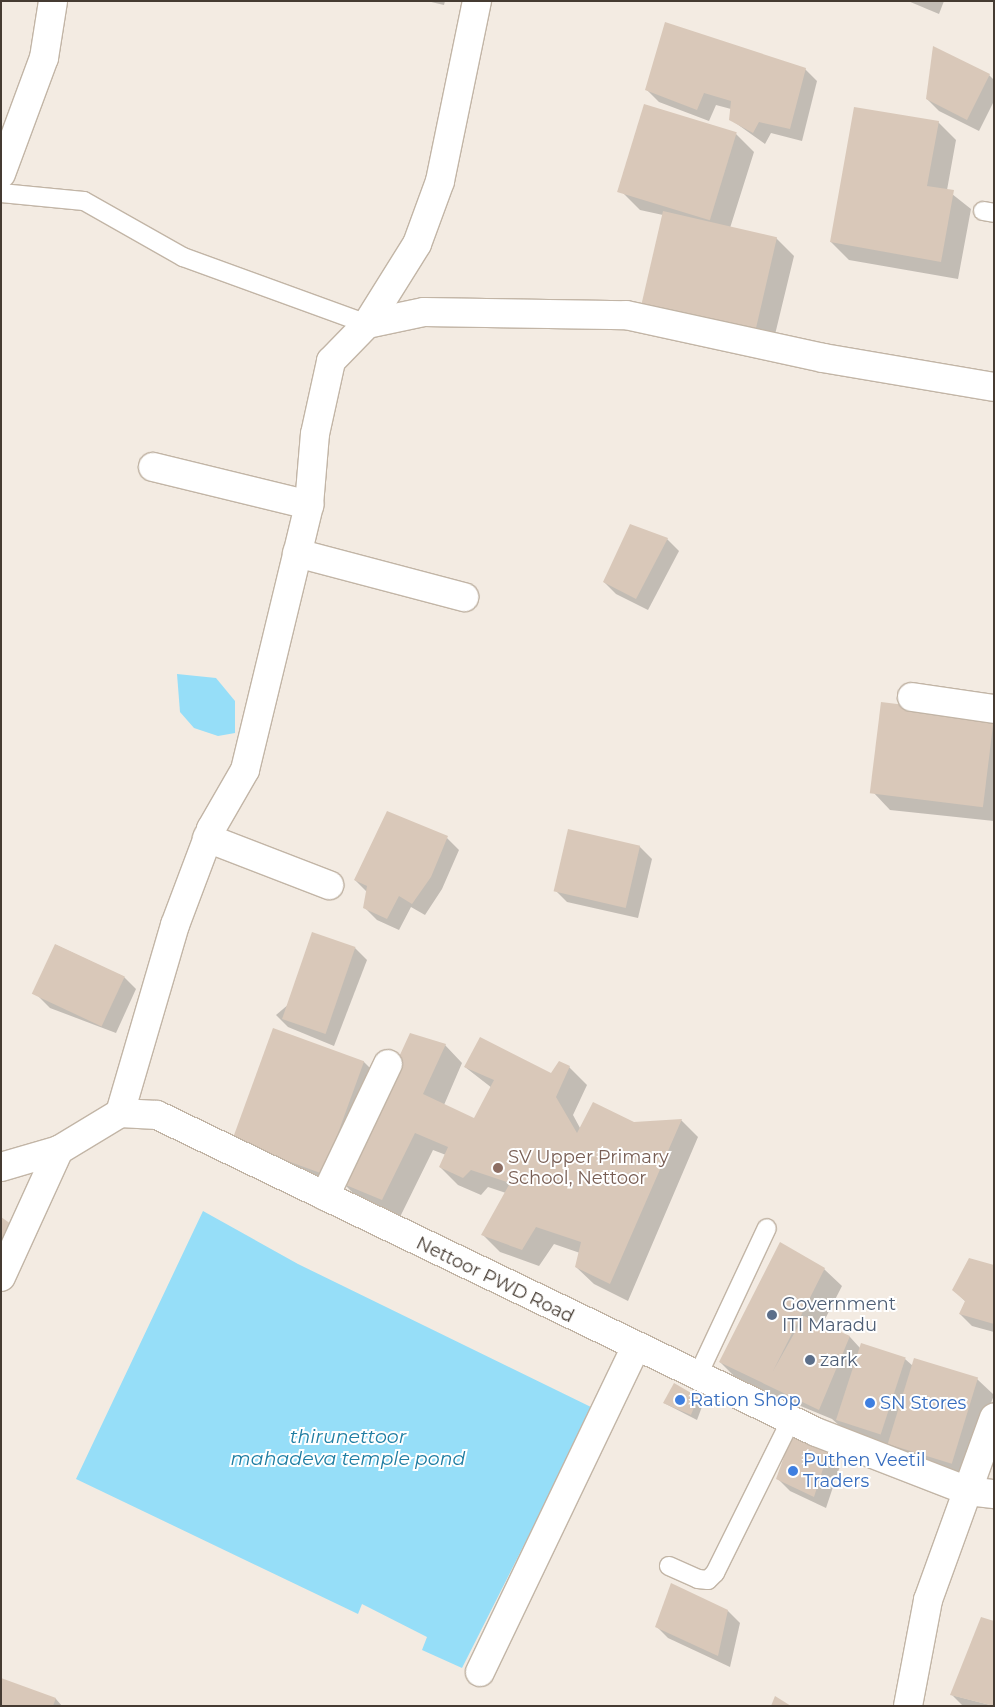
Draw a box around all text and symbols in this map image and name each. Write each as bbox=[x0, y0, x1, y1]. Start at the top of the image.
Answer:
place label: SV Upper Primary School, Nettoor bbox=[508, 1147, 669, 1190]
marker: SV Upper Primary School, Nettoor bbox=[492, 1162, 504, 1174]
street label: Nettoor PWD Road bbox=[412, 1232, 578, 1328]
place label: Government ITI Maradu bbox=[782, 1294, 896, 1336]
marker: Government ITI Maradu bbox=[766, 1309, 778, 1321]
place label: zark bbox=[820, 1349, 858, 1371]
marker: zark bbox=[804, 1354, 816, 1366]
place label: Ration Shop bbox=[690, 1389, 801, 1411]
place label: SN Stores bbox=[880, 1392, 966, 1414]
marker: Ration Shop bbox=[674, 1394, 686, 1406]
marker: SN Stores bbox=[864, 1397, 876, 1409]
water label: thirunettoor mahadeva temple pond bbox=[231, 1426, 465, 1470]
place label: Puthen Veetil Traders bbox=[803, 1450, 926, 1492]
marker: Puthen Veetil Traders bbox=[787, 1465, 799, 1477]

